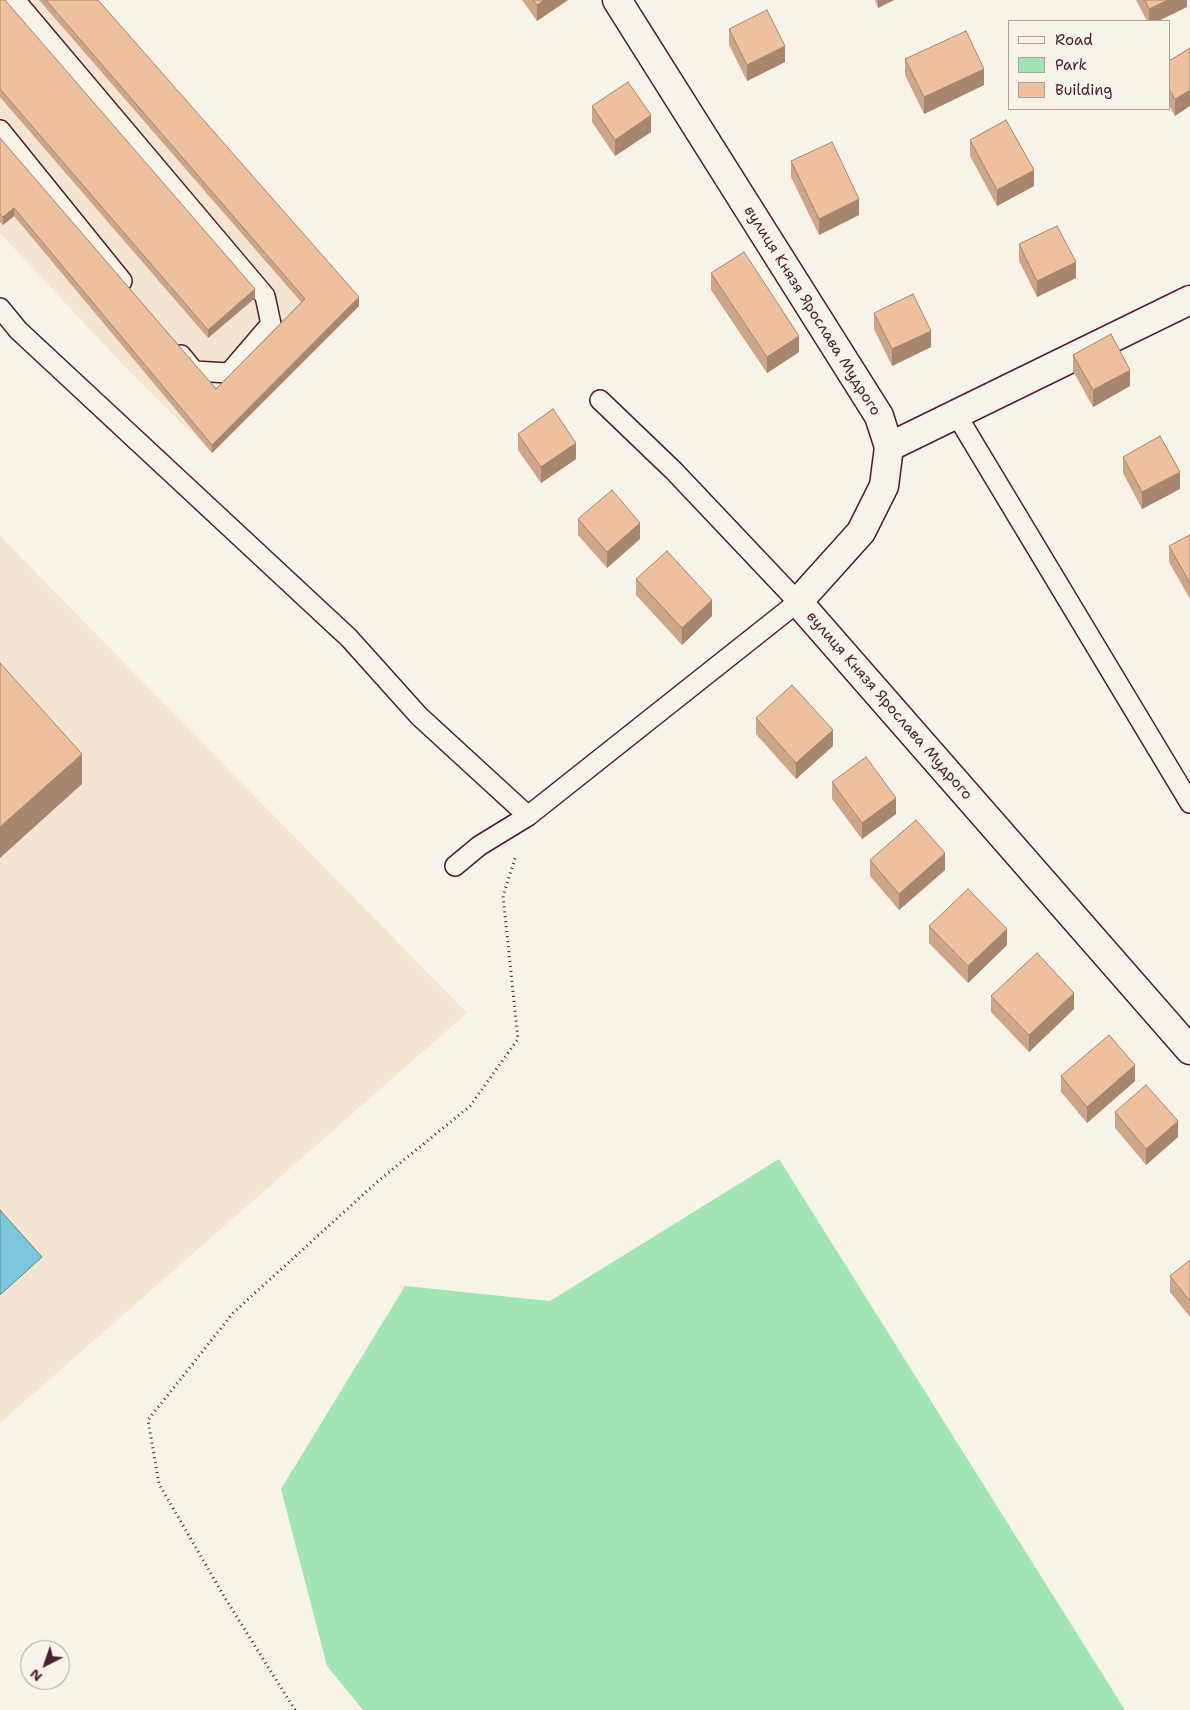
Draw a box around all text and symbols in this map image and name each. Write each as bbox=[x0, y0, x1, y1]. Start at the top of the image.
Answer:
legend bbox=[1008, 20, 1170, 110]
text: Road bbox=[1055, 30, 1093, 50]
text: Park bbox=[1055, 55, 1087, 75]
text: Building bbox=[1055, 80, 1112, 100]
street label: вулиця Князя Ярослава Мудрого bbox=[740, 203, 884, 419]
street label: вулиця Князя Ярослава Мудрого bbox=[802, 608, 976, 804]
north arrow bbox=[20, 1640, 70, 1690]
text: N bbox=[26, 1665, 46, 1686]

